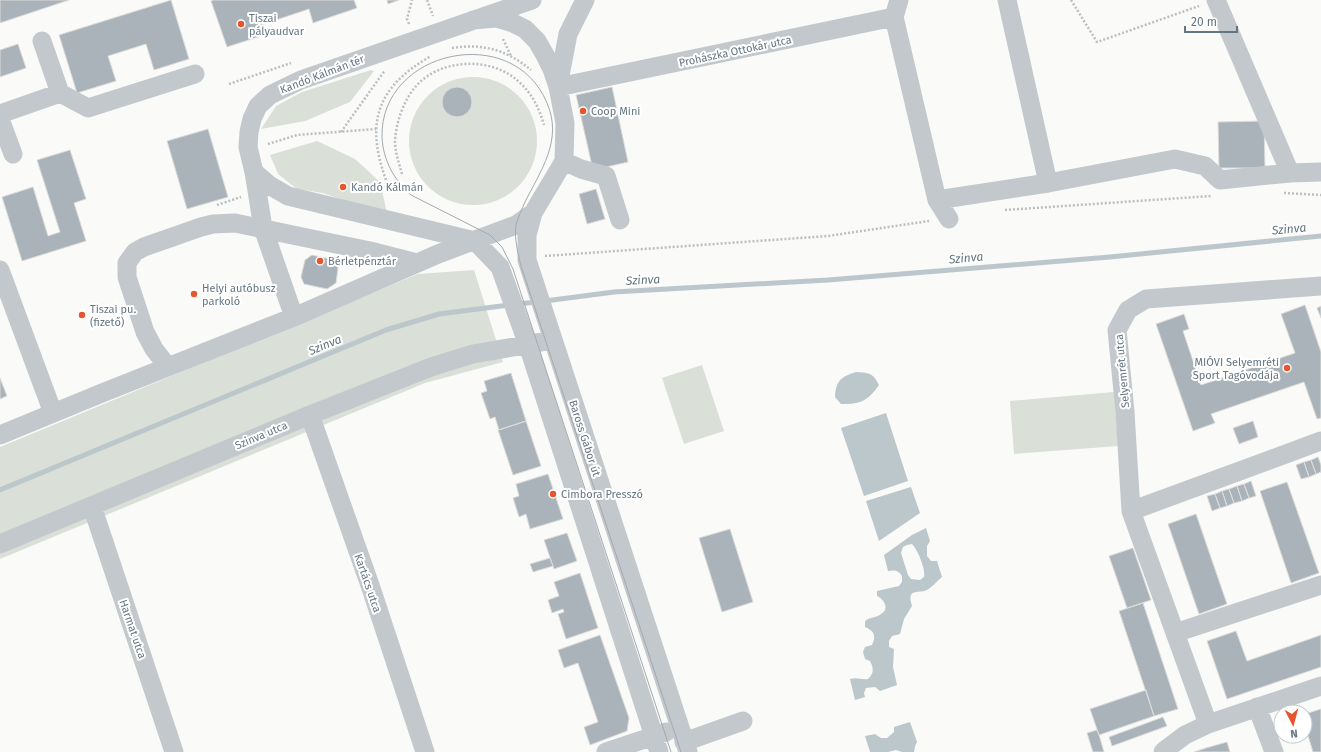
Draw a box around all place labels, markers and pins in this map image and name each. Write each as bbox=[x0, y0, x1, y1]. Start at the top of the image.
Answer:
place label: Tiszai pályaudvar bbox=[249, 12, 305, 38]
marker: Tiszai pályaudvar bbox=[236, 19, 246, 29]
place label: Coop Mini bbox=[591, 105, 640, 118]
marker: Coop Mini bbox=[578, 106, 588, 116]
place label: Kandó Kálmán bbox=[351, 181, 423, 194]
marker: Kandó Kálmán bbox=[338, 182, 348, 192]
place label: Bérletpénztár bbox=[328, 255, 397, 268]
marker: Bérletpénztár bbox=[315, 256, 325, 266]
place label: Helyi autóbusz parkoló bbox=[202, 282, 276, 308]
marker: Helyi autóbusz parkoló bbox=[189, 289, 199, 299]
place label: Tiszai pu. (fizető) bbox=[90, 303, 137, 329]
marker: Tiszai pu. (fizető) bbox=[77, 310, 87, 320]
place label: MIÓVI Selyemréti Sport Tagóvodája bbox=[1193, 355, 1279, 382]
marker: MIÓVI Selyemréti Sport Tagóvodája bbox=[1282, 363, 1292, 373]
place label: Cimbora Presszó bbox=[561, 488, 643, 501]
marker: Cimbora Presszó bbox=[548, 489, 558, 499]

